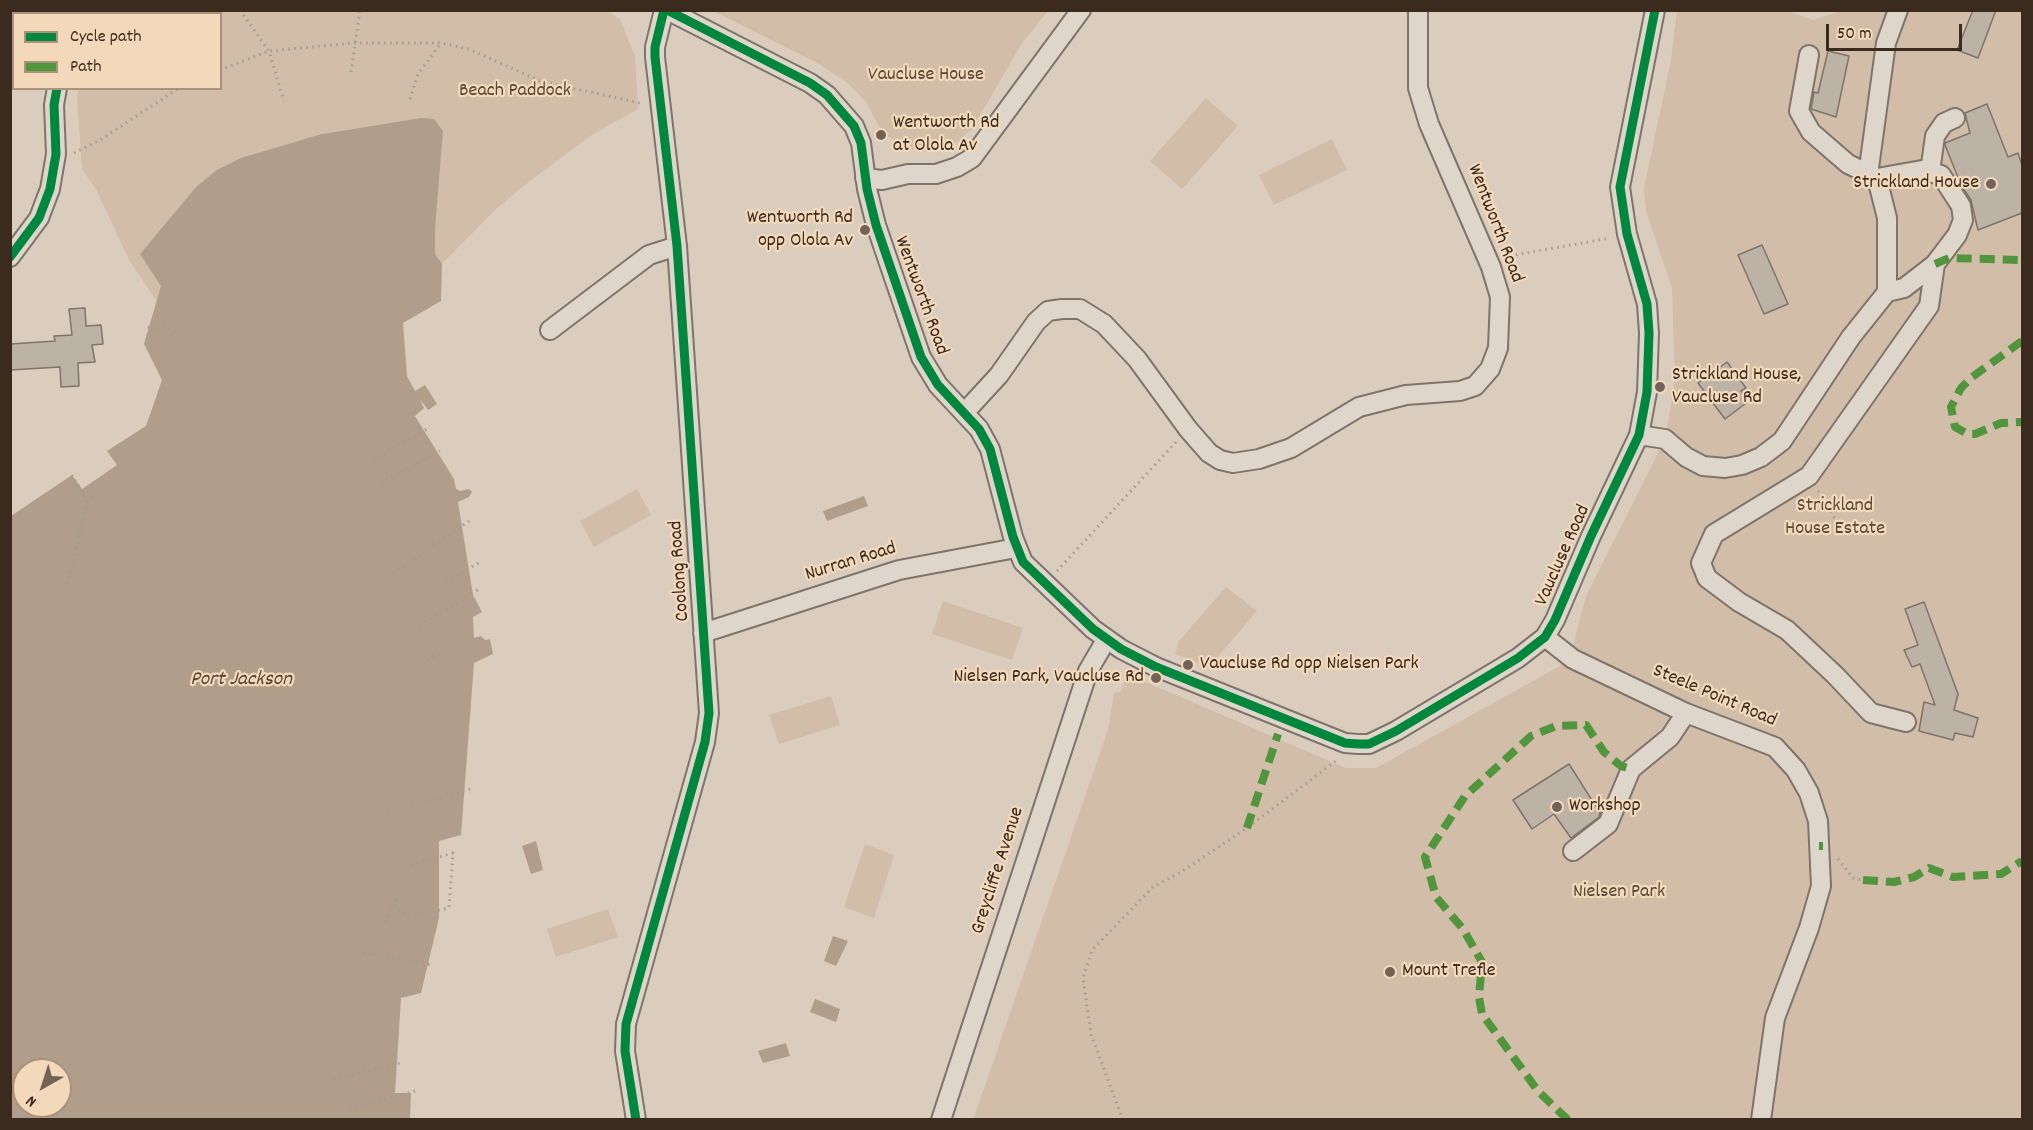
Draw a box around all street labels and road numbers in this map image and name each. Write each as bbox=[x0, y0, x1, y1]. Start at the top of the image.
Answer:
street label: Wentworth Road bbox=[1460, 162, 1528, 286]
street label: Wentworth Road bbox=[887, 233, 953, 359]
street label: Vaucluse Road bbox=[1531, 502, 1597, 610]
street label: Coolong Road bbox=[665, 520, 697, 622]
street label: Nurran Road bbox=[803, 538, 899, 588]
street label: Steele Point Road bbox=[1648, 660, 1780, 734]
street label: Greycliffe Avenue bbox=[967, 804, 1031, 938]

